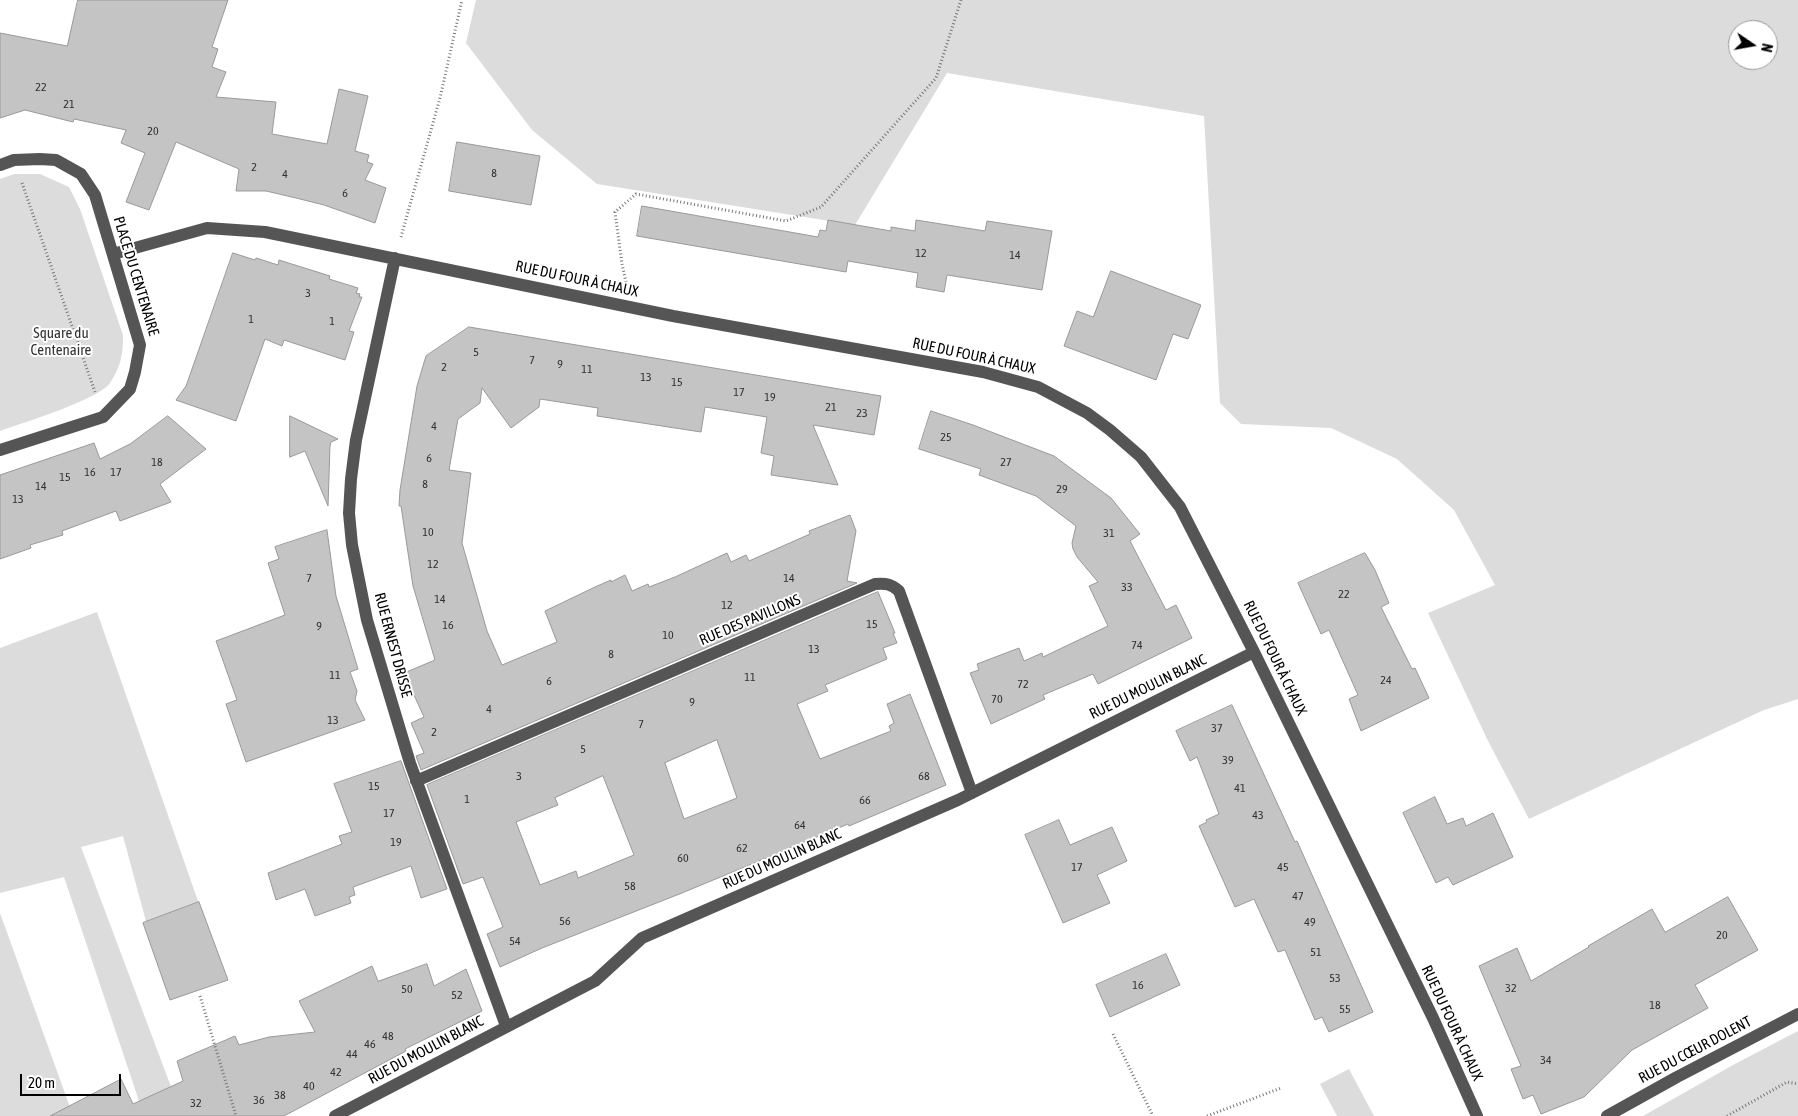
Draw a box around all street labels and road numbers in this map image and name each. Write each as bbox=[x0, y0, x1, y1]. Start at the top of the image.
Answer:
street label: PLACE DU CENTENAIRE bbox=[109, 214, 163, 338]
street label: RUE DU FOUR À CHAUX bbox=[514, 257, 640, 301]
street label: RUE DU FOUR À CHAUX bbox=[911, 334, 1037, 378]
street label: RUE ERNEST DRISSE bbox=[370, 591, 416, 699]
street label: RUE DES PAVILLONS bbox=[697, 591, 803, 649]
street label: RUE DU FOUR À CHAUX bbox=[1239, 598, 1311, 718]
street label: RUE DU MOULIN BLANC bbox=[1086, 651, 1210, 723]
street label: RUE DU MOULIN BLANC bbox=[720, 825, 844, 893]
street label: RUE DU FOUR À CHAUX bbox=[1417, 962, 1487, 1084]
street label: RUE DU MOULIN BLANC bbox=[365, 1012, 487, 1088]
street label: RUE DU CŒUR DOLENT bbox=[1635, 1013, 1755, 1087]

